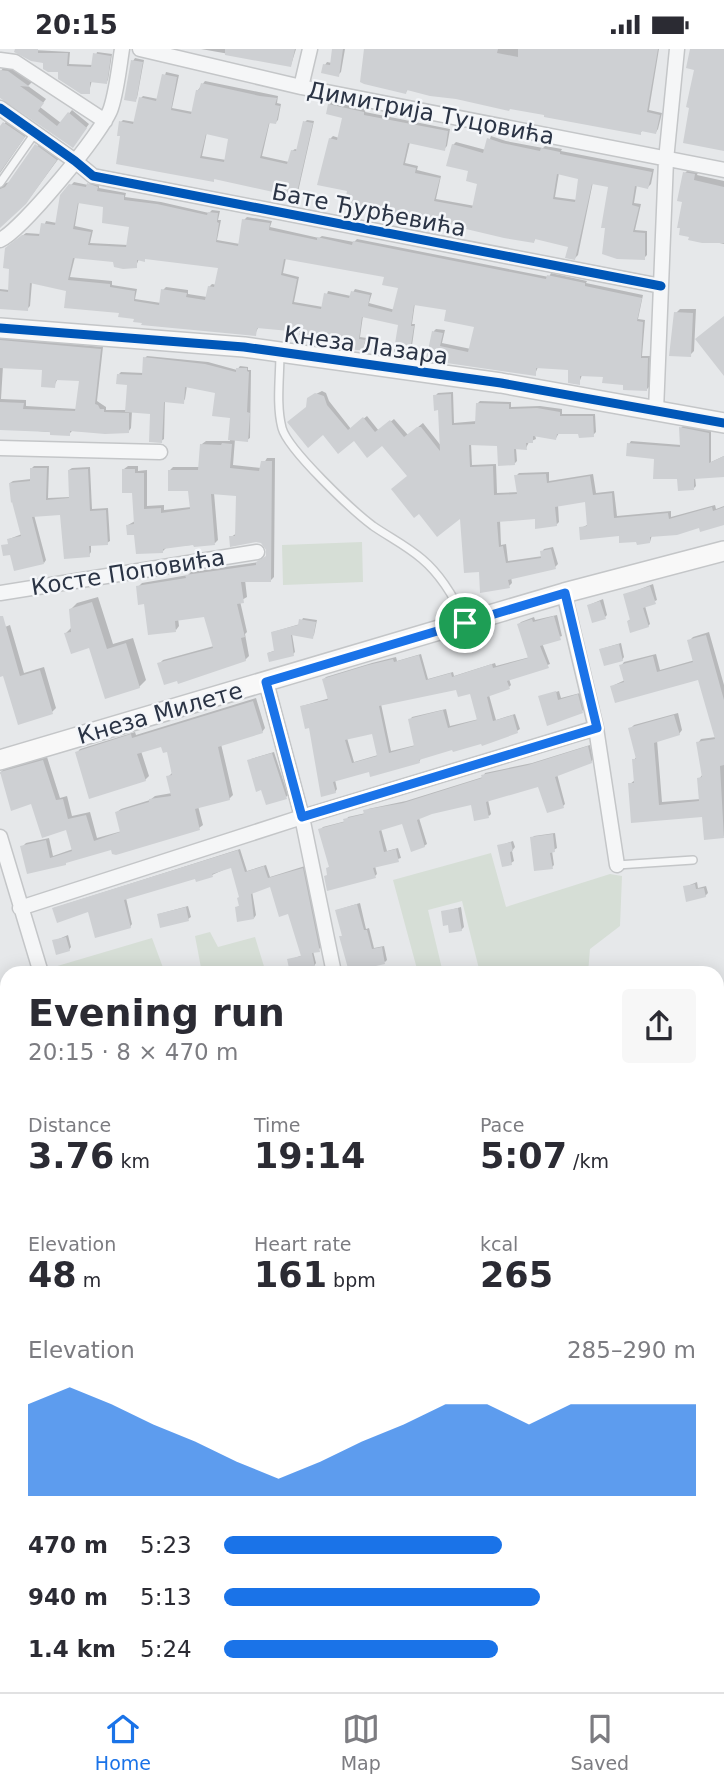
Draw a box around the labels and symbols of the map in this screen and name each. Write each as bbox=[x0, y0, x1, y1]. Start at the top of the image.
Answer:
street label: Димитрија Туцовића bbox=[305, 76, 557, 150]
street label: Бате Ђурђевића bbox=[270, 178, 468, 242]
street label: Кнеза Лазара bbox=[282, 321, 450, 369]
street label: Косте Поповића bbox=[29, 544, 227, 600]
pin bbox=[435, 593, 495, 653]
street label: Кнеза Милете bbox=[75, 677, 245, 749]

